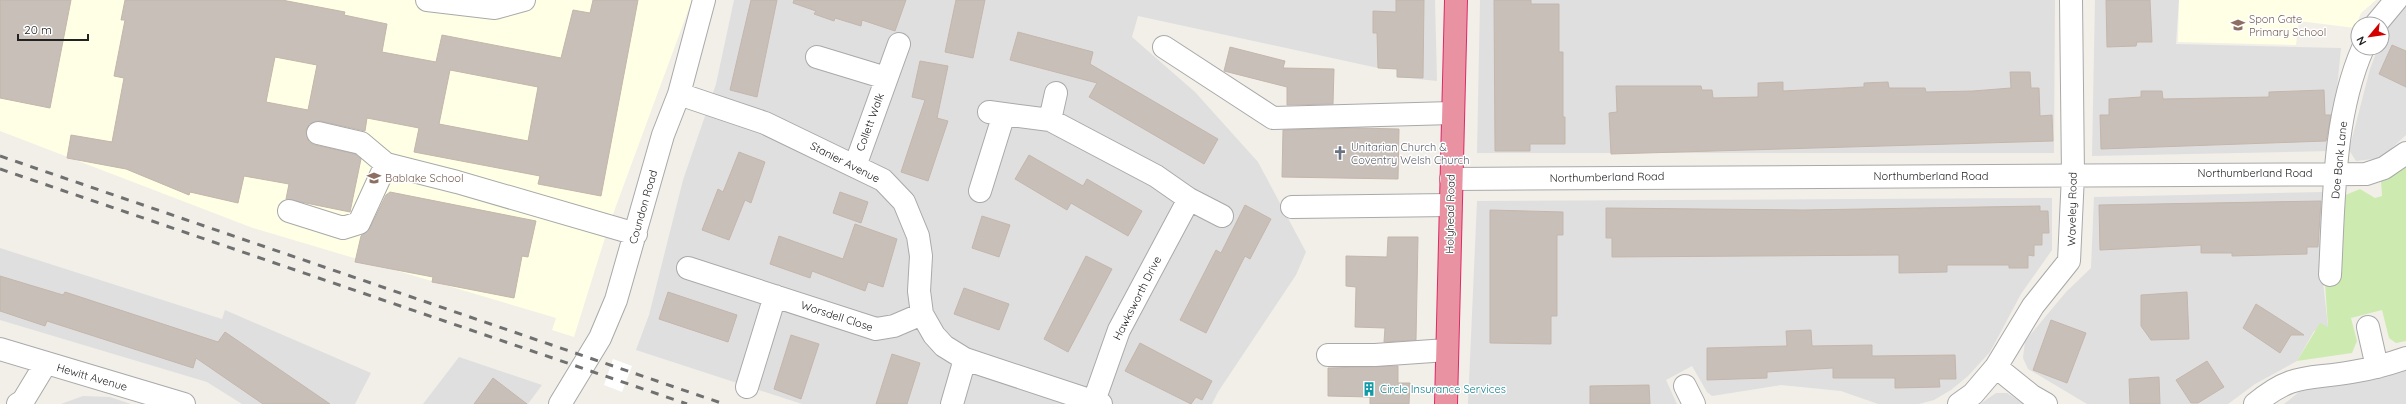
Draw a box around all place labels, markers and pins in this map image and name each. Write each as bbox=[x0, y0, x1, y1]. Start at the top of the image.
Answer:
place label: Spon Gate Primary School bbox=[2249, 12, 2326, 39]
school or university icon: Spon Gate Primary School bbox=[2230, 17, 2246, 33]
place label: Unitarian Church & Coventry Welsh Church bbox=[1351, 140, 1470, 167]
church icon: Unitarian Church & Coventry Welsh Church bbox=[1332, 145, 1348, 161]
school or university icon: Bablake School bbox=[366, 170, 382, 186]
place label: Bablake School bbox=[385, 171, 464, 185]
building icon: Circle Insurance Services bbox=[1361, 381, 1377, 397]
place label: Circle Insurance Services bbox=[1380, 382, 1506, 396]

